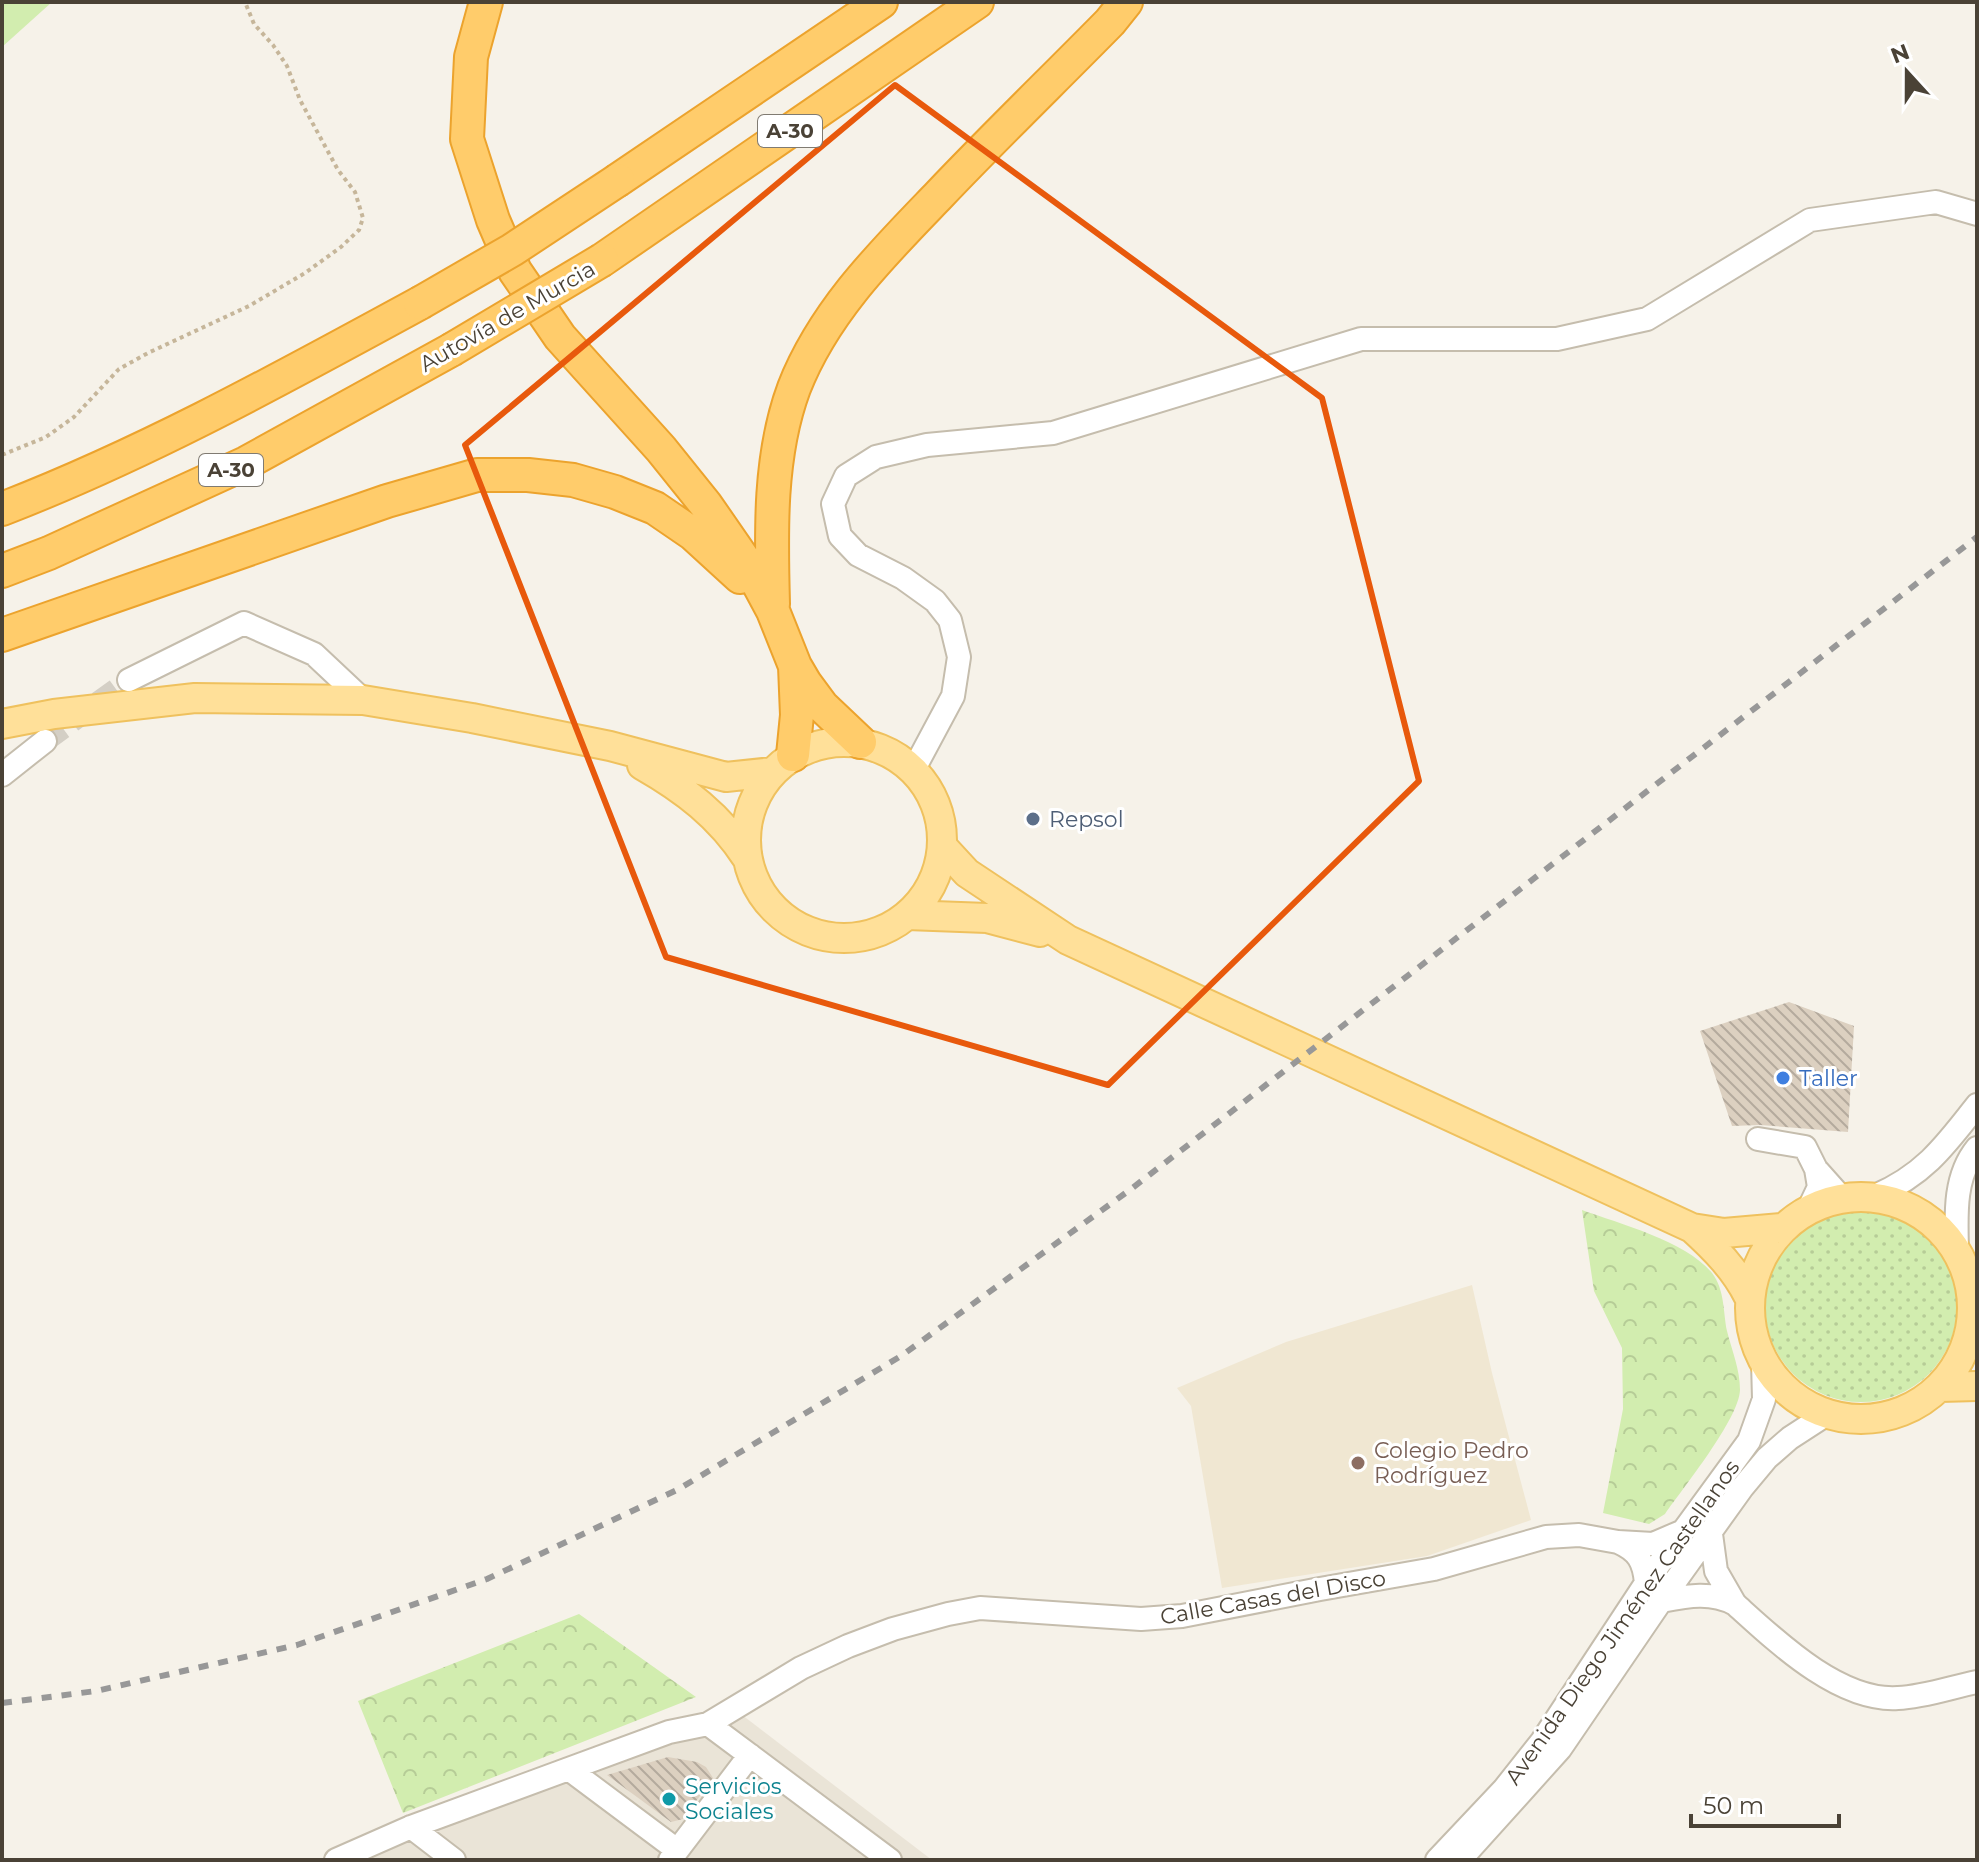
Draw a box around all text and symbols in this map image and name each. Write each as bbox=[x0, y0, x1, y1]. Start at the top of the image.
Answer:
north arrow bbox=[1867, 32, 1947, 112]
text: N bbox=[1887, 38, 1913, 70]
road number: A-30 bbox=[758, 115, 822, 147]
street label: Autovía de Murcia bbox=[415, 255, 600, 378]
road number: A-30 bbox=[199, 454, 263, 486]
place label: Repsol bbox=[1049, 806, 1124, 833]
marker: Repsol bbox=[1024, 810, 1042, 828]
place label: Taller bbox=[1799, 1065, 1858, 1092]
marker: Taller bbox=[1774, 1069, 1792, 1087]
place label: Colegio Pedro Rodríguez bbox=[1374, 1437, 1529, 1489]
marker: Colegio Pedro Rodríguez bbox=[1349, 1454, 1367, 1472]
street label: Avenida Diego Jiménez Castellanos bbox=[1499, 1454, 1746, 1790]
street label: Calle Casas del Disco bbox=[1158, 1564, 1388, 1631]
place label: Servicios Sociales bbox=[685, 1773, 782, 1825]
scale bar bbox=[1691, 1778, 1839, 1828]
marker: Servicios Sociales bbox=[660, 1790, 678, 1808]
text: 50 m bbox=[1703, 1791, 1764, 1820]

